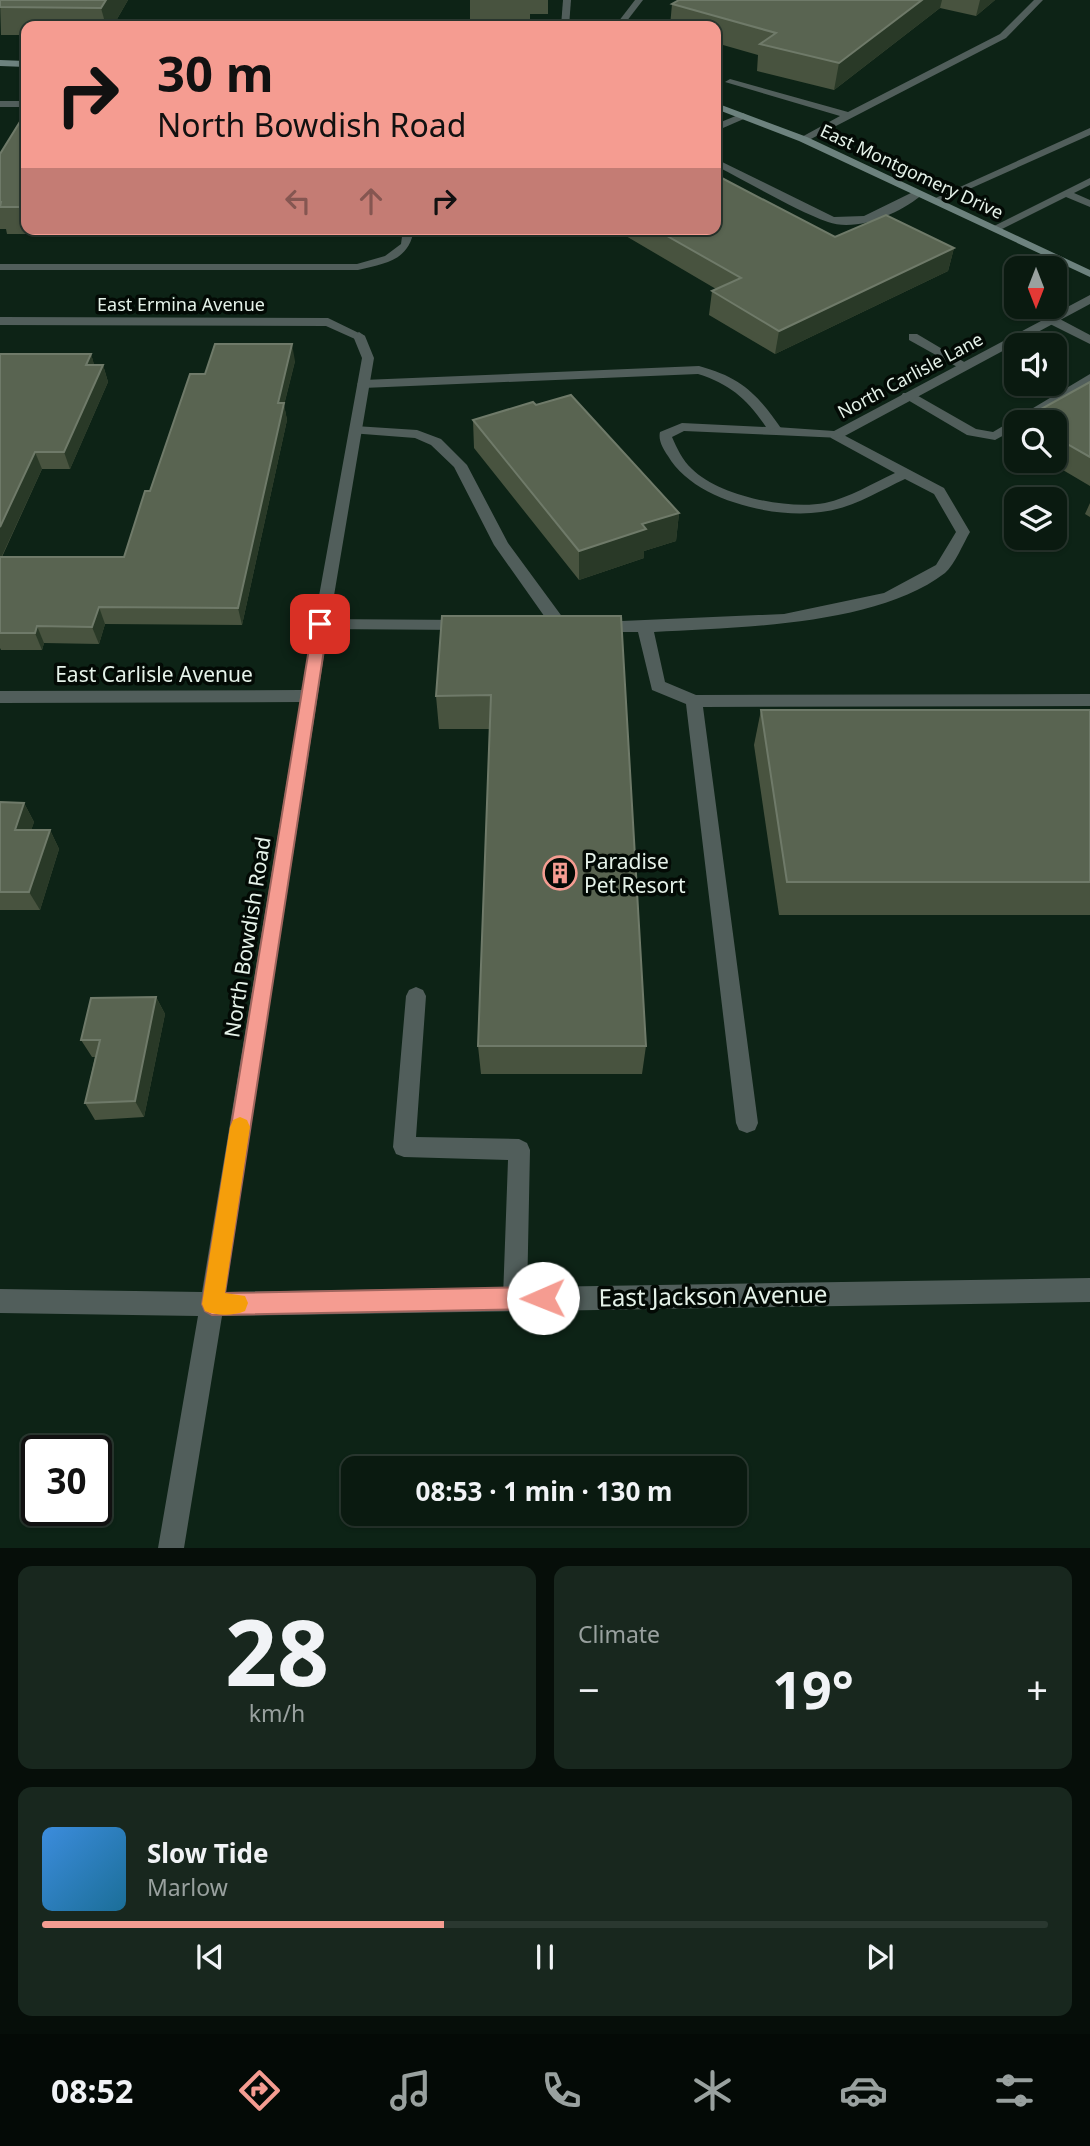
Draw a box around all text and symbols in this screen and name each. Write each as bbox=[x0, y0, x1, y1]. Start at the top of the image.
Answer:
text: 30 m bbox=[157, 40, 274, 106]
icon: right bbox=[42, 49, 133, 140]
text: North Bowdish Road bbox=[157, 103, 466, 146]
street label: East Montgomery Drive bbox=[817, 118, 1007, 224]
icon: left bbox=[279, 182, 317, 220]
icon: ahead bbox=[352, 182, 390, 220]
icon: right bbox=[425, 182, 463, 220]
north arrow bbox=[1004, 256, 1068, 318]
map controls bbox=[1004, 256, 1067, 550]
street label: East Ermina Avenue bbox=[97, 292, 265, 316]
street label: North Carlisle Lane bbox=[833, 327, 987, 423]
button: sound bbox=[1004, 333, 1067, 396]
button: search bbox=[1004, 410, 1067, 473]
button: layers bbox=[1004, 487, 1067, 550]
pin bbox=[290, 594, 350, 654]
icon: arrive bbox=[301, 605, 339, 643]
street label: East Carlisle Avenue bbox=[55, 660, 253, 688]
street label: North Bowdish Road bbox=[217, 835, 277, 1039]
place label: Paradise Pet Resort bbox=[584, 847, 686, 899]
building icon: Paradise Pet Resort bbox=[541, 854, 579, 892]
position arrow bbox=[506, 1261, 580, 1335]
street label: East Jackson Avenue bbox=[598, 1277, 828, 1313]
speed limit sign: 30 bbox=[21, 1435, 112, 1526]
text: 08:53 · 1 min · 130 m bbox=[416, 1473, 672, 1509]
text: 28 bbox=[225, 1589, 329, 1713]
text: Climate bbox=[578, 1618, 660, 1650]
text: 19° bbox=[772, 1653, 854, 1724]
text: − bbox=[578, 1663, 600, 1715]
text: + bbox=[1026, 1663, 1048, 1715]
text: km/h bbox=[249, 1697, 305, 1729]
text: Slow Tide bbox=[147, 1835, 269, 1871]
text: Marlow bbox=[147, 1871, 228, 1903]
icon: previous bbox=[191, 1938, 229, 1976]
icon: pause bbox=[526, 1938, 564, 1976]
icon: next bbox=[861, 1938, 899, 1976]
icon: directions bbox=[235, 2066, 284, 2115]
icon: music bbox=[386, 2066, 435, 2115]
icon: phone bbox=[537, 2066, 586, 2115]
icon: climate bbox=[688, 2066, 737, 2115]
icon: car bbox=[839, 2066, 888, 2115]
icon: filters bbox=[990, 2066, 1039, 2115]
text: 08:52 bbox=[51, 2069, 133, 2112]

